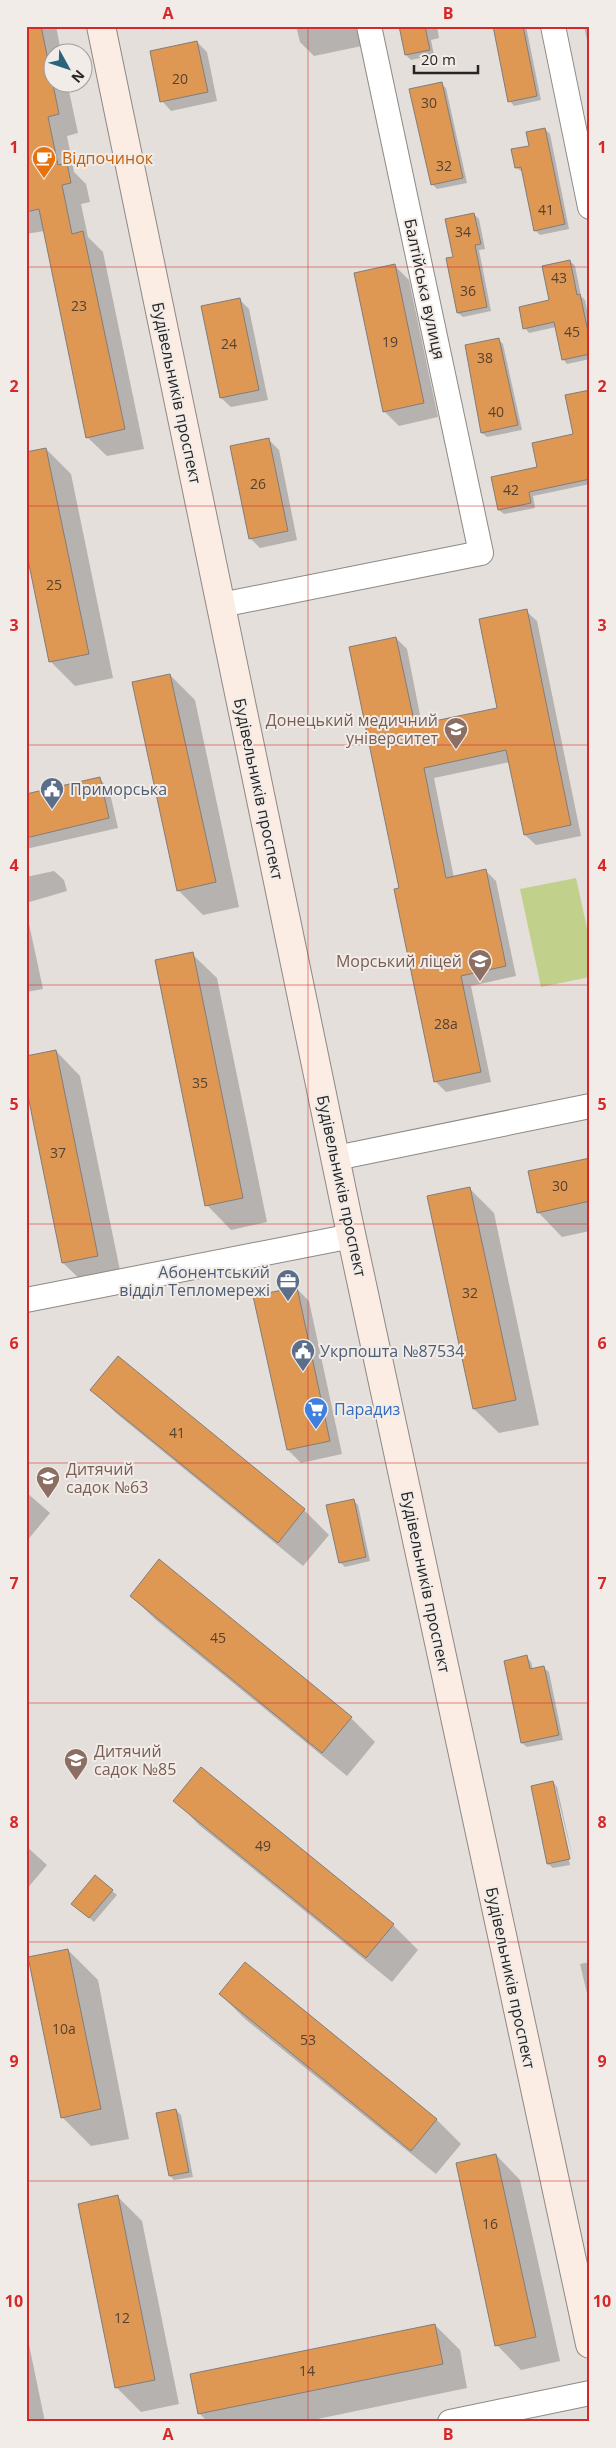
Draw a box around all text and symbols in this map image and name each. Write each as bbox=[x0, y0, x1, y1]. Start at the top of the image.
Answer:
text: A bbox=[162, 2, 174, 24]
text: B bbox=[443, 2, 453, 24]
north arrow bbox=[42, 42, 92, 92]
scale bar bbox=[414, 42, 477, 74]
text: 20 m bbox=[421, 49, 456, 69]
text: N bbox=[67, 66, 89, 87]
house number: 20 bbox=[172, 69, 188, 88]
house number: 30 bbox=[421, 93, 437, 112]
text: 1 bbox=[9, 136, 19, 158]
text: 1 bbox=[597, 136, 607, 158]
cafe icon: Відпочинок bbox=[31, 145, 57, 179]
place label: Відпочинок bbox=[62, 147, 154, 169]
house number: 32 bbox=[436, 156, 452, 175]
house number: 41 bbox=[538, 200, 554, 219]
street label: Балтійська вулиця bbox=[399, 217, 451, 361]
house number: 34 bbox=[455, 222, 471, 241]
house number: 43 bbox=[551, 268, 567, 287]
house number: 36 bbox=[460, 281, 476, 300]
house number: 23 bbox=[71, 296, 87, 315]
street label: Будівельників проспект bbox=[147, 300, 207, 486]
house number: 45 bbox=[564, 322, 580, 341]
house number: 19 bbox=[382, 332, 398, 351]
house number: 24 bbox=[221, 334, 237, 353]
house number: 38 bbox=[477, 348, 493, 367]
text: 2 bbox=[9, 375, 19, 397]
text: 2 bbox=[597, 375, 607, 397]
house number: 40 bbox=[488, 402, 504, 421]
house number: 26 bbox=[250, 474, 266, 493]
house number: 42 bbox=[503, 480, 519, 499]
house number: 25 bbox=[46, 575, 62, 594]
text: 3 bbox=[9, 614, 19, 636]
text: 3 bbox=[597, 614, 607, 636]
street label: Будівельників проспект bbox=[229, 696, 289, 882]
place label: Донецький медичний університет bbox=[266, 709, 438, 749]
school or university icon: Донецький медичний університет bbox=[443, 716, 469, 750]
public building icon: Приморська bbox=[39, 776, 65, 810]
place label: Приморська bbox=[70, 778, 167, 800]
text: 4 bbox=[9, 854, 19, 876]
text: 4 bbox=[597, 854, 607, 876]
school or university icon: Морський ліцей bbox=[467, 948, 493, 982]
place label: Морський ліцей bbox=[336, 950, 462, 972]
house number: 28а bbox=[434, 1014, 458, 1033]
house number: 35 bbox=[192, 1073, 208, 1092]
text: 5 bbox=[9, 1093, 19, 1115]
street label: Будівельників проспект bbox=[312, 1093, 372, 1279]
text: 5 bbox=[597, 1093, 607, 1115]
house number: 37 bbox=[50, 1143, 66, 1162]
house number: 30 bbox=[552, 1176, 568, 1195]
place label: Абонентський відділ Тепломережі bbox=[119, 1261, 270, 1301]
office icon: Абонентський відділ Тепломережі bbox=[275, 1268, 301, 1302]
house number: 32 bbox=[462, 1283, 478, 1302]
text: 6 bbox=[9, 1332, 19, 1354]
text: 6 bbox=[597, 1332, 607, 1354]
public building icon: Укрпошта №87534 bbox=[290, 1338, 316, 1372]
place label: Укрпошта №87534 bbox=[320, 1340, 464, 1362]
supermarket icon: Парадиз bbox=[303, 1396, 329, 1430]
place label: Парадиз bbox=[334, 1398, 400, 1420]
house number: 41 bbox=[169, 1423, 185, 1442]
place label: Дитячий садок №63 bbox=[66, 1458, 148, 1498]
school or university icon: Дитячий садок №63 bbox=[35, 1465, 61, 1499]
street label: Будівельників проспект bbox=[396, 1489, 456, 1675]
text: 7 bbox=[9, 1572, 19, 1594]
text: 7 bbox=[597, 1572, 607, 1594]
house number: 45 bbox=[210, 1628, 226, 1647]
place label: Дитячий садок №85 bbox=[94, 1740, 176, 1780]
school or university icon: Дитячий садок №85 bbox=[63, 1747, 89, 1781]
text: 8 bbox=[9, 1811, 19, 1833]
text: 8 bbox=[597, 1811, 607, 1833]
house number: 49 bbox=[255, 1836, 271, 1855]
street label: Будівельників проспект bbox=[481, 1885, 541, 2071]
house number: 10а bbox=[52, 2019, 76, 2038]
house number: 53 bbox=[300, 2030, 316, 2049]
text: 9 bbox=[9, 2050, 19, 2072]
text: 9 bbox=[597, 2050, 607, 2072]
house number: 16 bbox=[482, 2214, 498, 2233]
text: 10 bbox=[5, 2290, 23, 2312]
text: 10 bbox=[593, 2290, 611, 2312]
house number: 12 bbox=[114, 2308, 130, 2327]
house number: 14 bbox=[299, 2361, 315, 2380]
text: A bbox=[162, 2423, 174, 2445]
text: B bbox=[443, 2423, 453, 2445]

